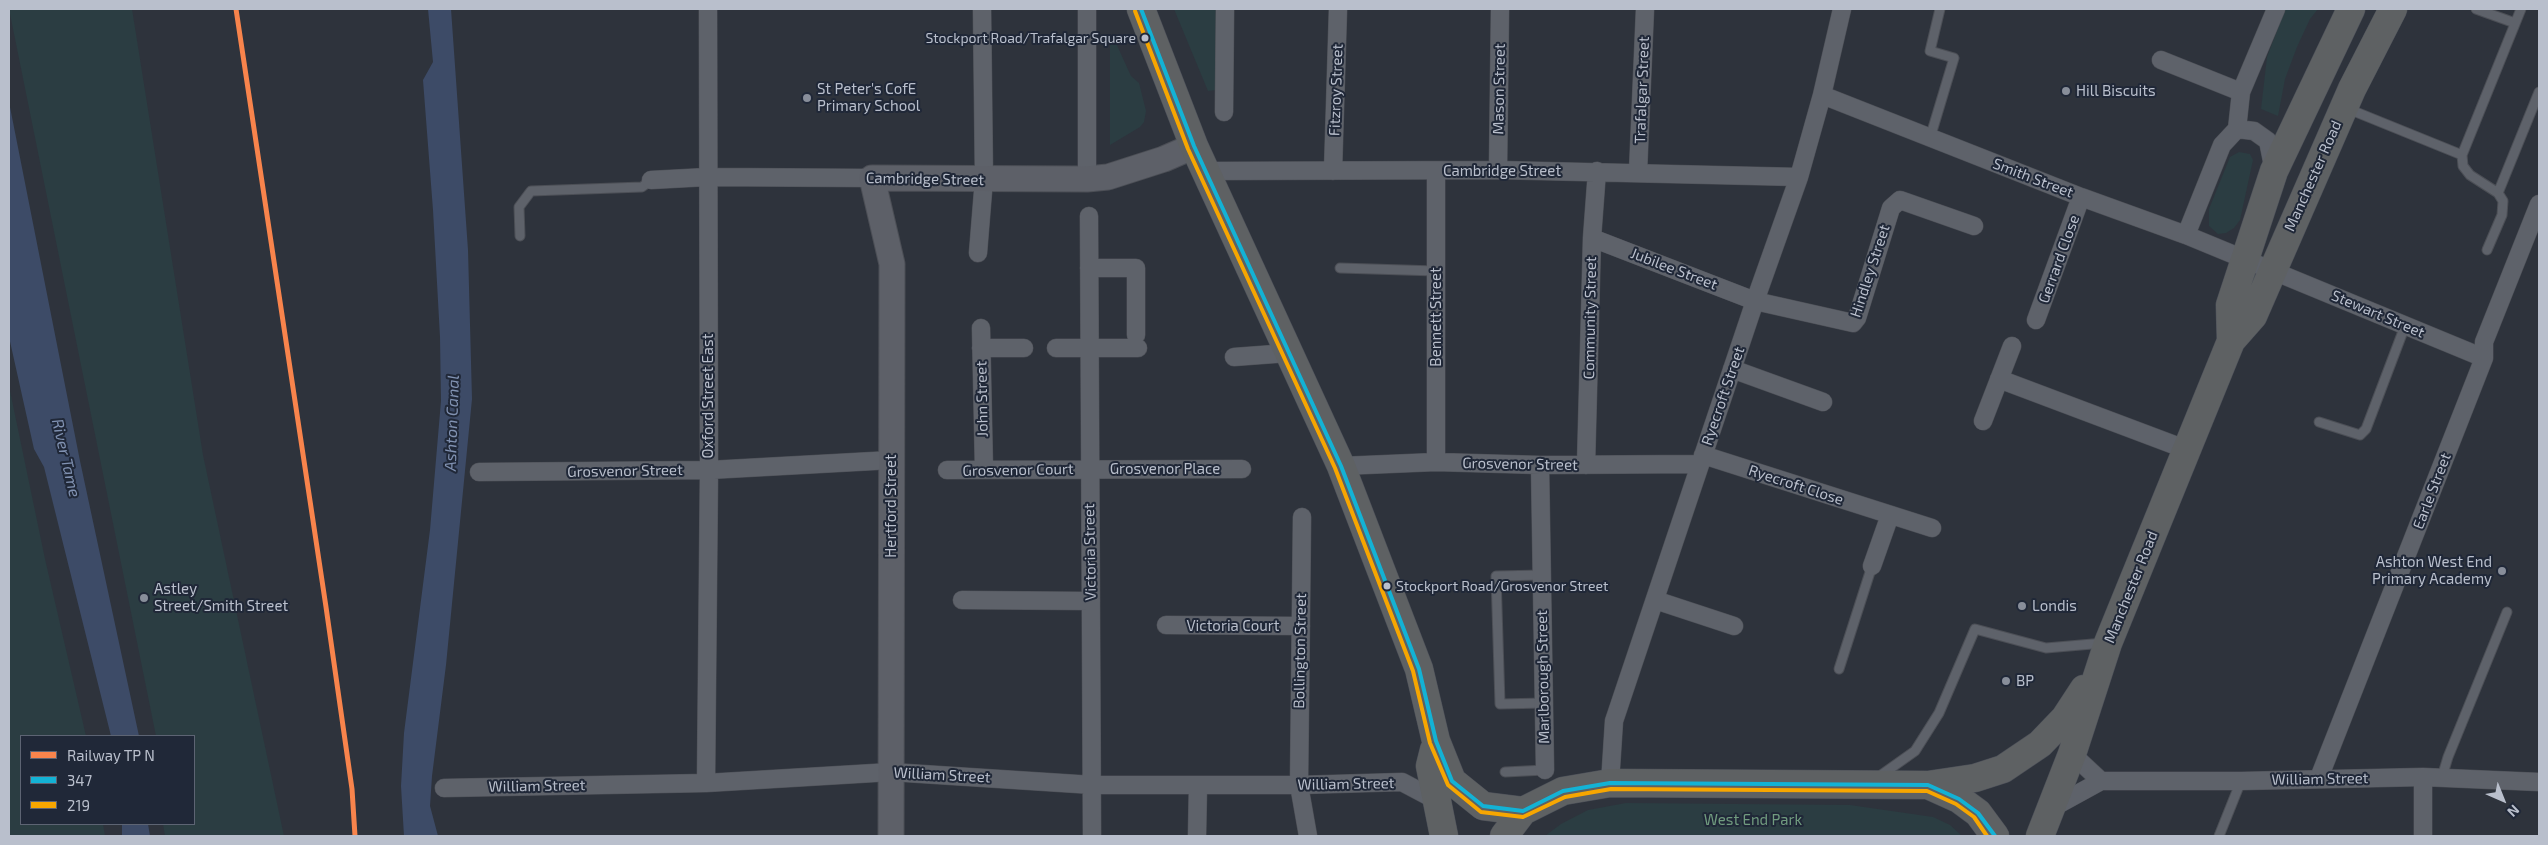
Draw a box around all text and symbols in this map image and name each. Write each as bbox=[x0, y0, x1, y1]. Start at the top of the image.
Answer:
place label: Stockport Road/Trafalgar Square bbox=[925, 30, 1136, 46]
marker: Stockport Road/Trafalgar Square bbox=[1140, 33, 1150, 43]
street label: Trafalgar Street bbox=[1631, 36, 1653, 144]
street label: Mason Street bbox=[1489, 43, 1509, 135]
street label: Fitzroy Street bbox=[1325, 44, 1347, 136]
place label: St Peter's CofE Primary School bbox=[817, 80, 920, 115]
place label: Hill Biscuits bbox=[2076, 82, 2156, 100]
marker: Hill Biscuits bbox=[2060, 85, 2072, 97]
marker: St Peter's CofE Primary School bbox=[801, 92, 813, 104]
street label: Manchester Road bbox=[2280, 118, 2346, 234]
street label: Smith Street bbox=[1990, 154, 2076, 202]
street label: Cambridge Street bbox=[1443, 162, 1561, 180]
street label: Cambridge Street bbox=[866, 169, 984, 189]
street label: Gerrard Close bbox=[2035, 212, 2083, 306]
street label: Hindley Street bbox=[1847, 222, 1893, 320]
street label: Jubilee Street bbox=[1628, 244, 1720, 294]
street label: Community Street bbox=[1580, 256, 1600, 380]
street label: Bennett Street bbox=[1427, 267, 1445, 367]
street label: Stewart Street bbox=[2329, 286, 2427, 342]
street label: Oxford Street East bbox=[699, 334, 717, 458]
street label: Ryecroft Street bbox=[1698, 344, 1748, 448]
street label: John Street bbox=[972, 361, 992, 437]
water label: Ashton Canal bbox=[441, 375, 463, 471]
water label: River Tame bbox=[48, 417, 84, 499]
street label: Earle Street bbox=[2409, 450, 2455, 532]
street label: Hertford Street bbox=[882, 454, 900, 558]
street label: Grosvenor Street bbox=[1462, 454, 1578, 474]
street label: Grosvenor Court bbox=[962, 460, 1074, 480]
street label: Grosvenor Place bbox=[1110, 460, 1220, 478]
street label: Grosvenor Street bbox=[567, 461, 683, 481]
street label: Ryecroft Close bbox=[1746, 461, 1846, 509]
street label: Victoria Street bbox=[1080, 503, 1100, 601]
street label: Manchester Road bbox=[2100, 528, 2162, 646]
place label: Ashton West End Primary Academy bbox=[2372, 553, 2492, 588]
marker: Ashton West End Primary Academy bbox=[2496, 565, 2508, 577]
place label: Stockport Road/Grosvenor Street bbox=[1396, 578, 1608, 594]
place label: Astley Street/Smith Street bbox=[154, 580, 288, 615]
marker: Stockport Road/Grosvenor Street bbox=[1382, 581, 1392, 591]
marker: Astley Street/Smith Street bbox=[138, 592, 150, 604]
street label: Bollington Street bbox=[1290, 593, 1310, 709]
place label: Londis bbox=[2032, 597, 2077, 615]
marker: Londis bbox=[2016, 600, 2028, 612]
street label: Marlborough Street bbox=[1533, 610, 1553, 744]
street label: Victoria Court bbox=[1186, 617, 1280, 635]
place label: BP bbox=[2016, 672, 2034, 690]
marker: BP bbox=[2000, 675, 2012, 687]
legend bbox=[20, 735, 195, 825]
text: Railway TP N bbox=[67, 746, 155, 764]
street label: William Street bbox=[893, 763, 991, 787]
street label: William Street bbox=[2271, 769, 2369, 789]
text: 347 bbox=[67, 771, 92, 789]
street label: William Street bbox=[1297, 774, 1395, 794]
north arrow bbox=[2478, 775, 2528, 825]
street label: William Street bbox=[488, 776, 586, 796]
text: 219 bbox=[67, 796, 90, 814]
text: N bbox=[2504, 802, 2523, 821]
park label: West End Park bbox=[1704, 811, 1802, 829]

